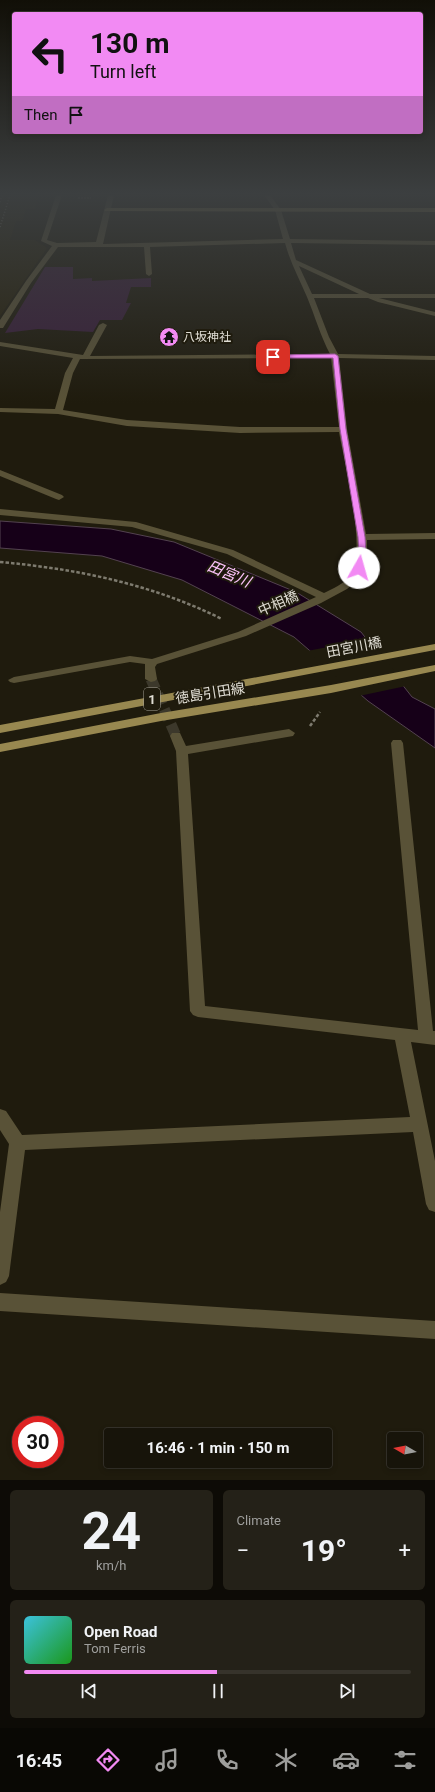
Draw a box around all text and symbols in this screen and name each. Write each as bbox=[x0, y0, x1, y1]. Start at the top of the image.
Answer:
text: 130 m bbox=[90, 27, 169, 60]
icon: left bbox=[24, 28, 76, 80]
text: Turn left bbox=[90, 61, 156, 82]
icon: arrive bbox=[65, 104, 87, 126]
text: Then bbox=[24, 106, 57, 124]
temple icon: 八坂神社 bbox=[158, 326, 180, 348]
place label: 八坂神社 bbox=[183, 330, 231, 344]
pin bbox=[256, 340, 290, 374]
icon: arrive bbox=[262, 346, 284, 368]
position arrow bbox=[338, 547, 380, 589]
water label: 田宮川 bbox=[205, 557, 255, 592]
street label: 中相橋 bbox=[256, 587, 300, 619]
street label: 田宮川橋 bbox=[325, 634, 383, 660]
street label: 徳島引田線 bbox=[174, 680, 246, 706]
road number: 1 bbox=[144, 688, 160, 710]
speed limit sign: 30 bbox=[12, 1416, 64, 1468]
north arrow bbox=[387, 1432, 423, 1468]
map controls bbox=[387, 1432, 423, 1468]
text: 16:46 · 1 min · 150 m bbox=[147, 1439, 289, 1457]
text: 24 bbox=[81, 1501, 141, 1562]
text: Climate bbox=[237, 1513, 281, 1528]
text: 19° bbox=[301, 1533, 347, 1568]
text: − bbox=[237, 1538, 249, 1563]
text: + bbox=[399, 1538, 411, 1563]
text: km/h bbox=[96, 1558, 127, 1573]
text: Open Road bbox=[84, 1623, 158, 1641]
text: Tom Ferris bbox=[84, 1641, 146, 1656]
icon: previous bbox=[78, 1680, 100, 1702]
icon: pause bbox=[207, 1680, 229, 1702]
icon: next bbox=[336, 1680, 358, 1702]
icon: directions bbox=[94, 1746, 122, 1774]
icon: music bbox=[153, 1746, 181, 1774]
icon: phone bbox=[213, 1746, 241, 1774]
icon: climate bbox=[272, 1746, 300, 1774]
icon: car bbox=[332, 1746, 360, 1774]
icon: filters bbox=[391, 1746, 419, 1774]
text: 16:45 bbox=[16, 1750, 62, 1771]

